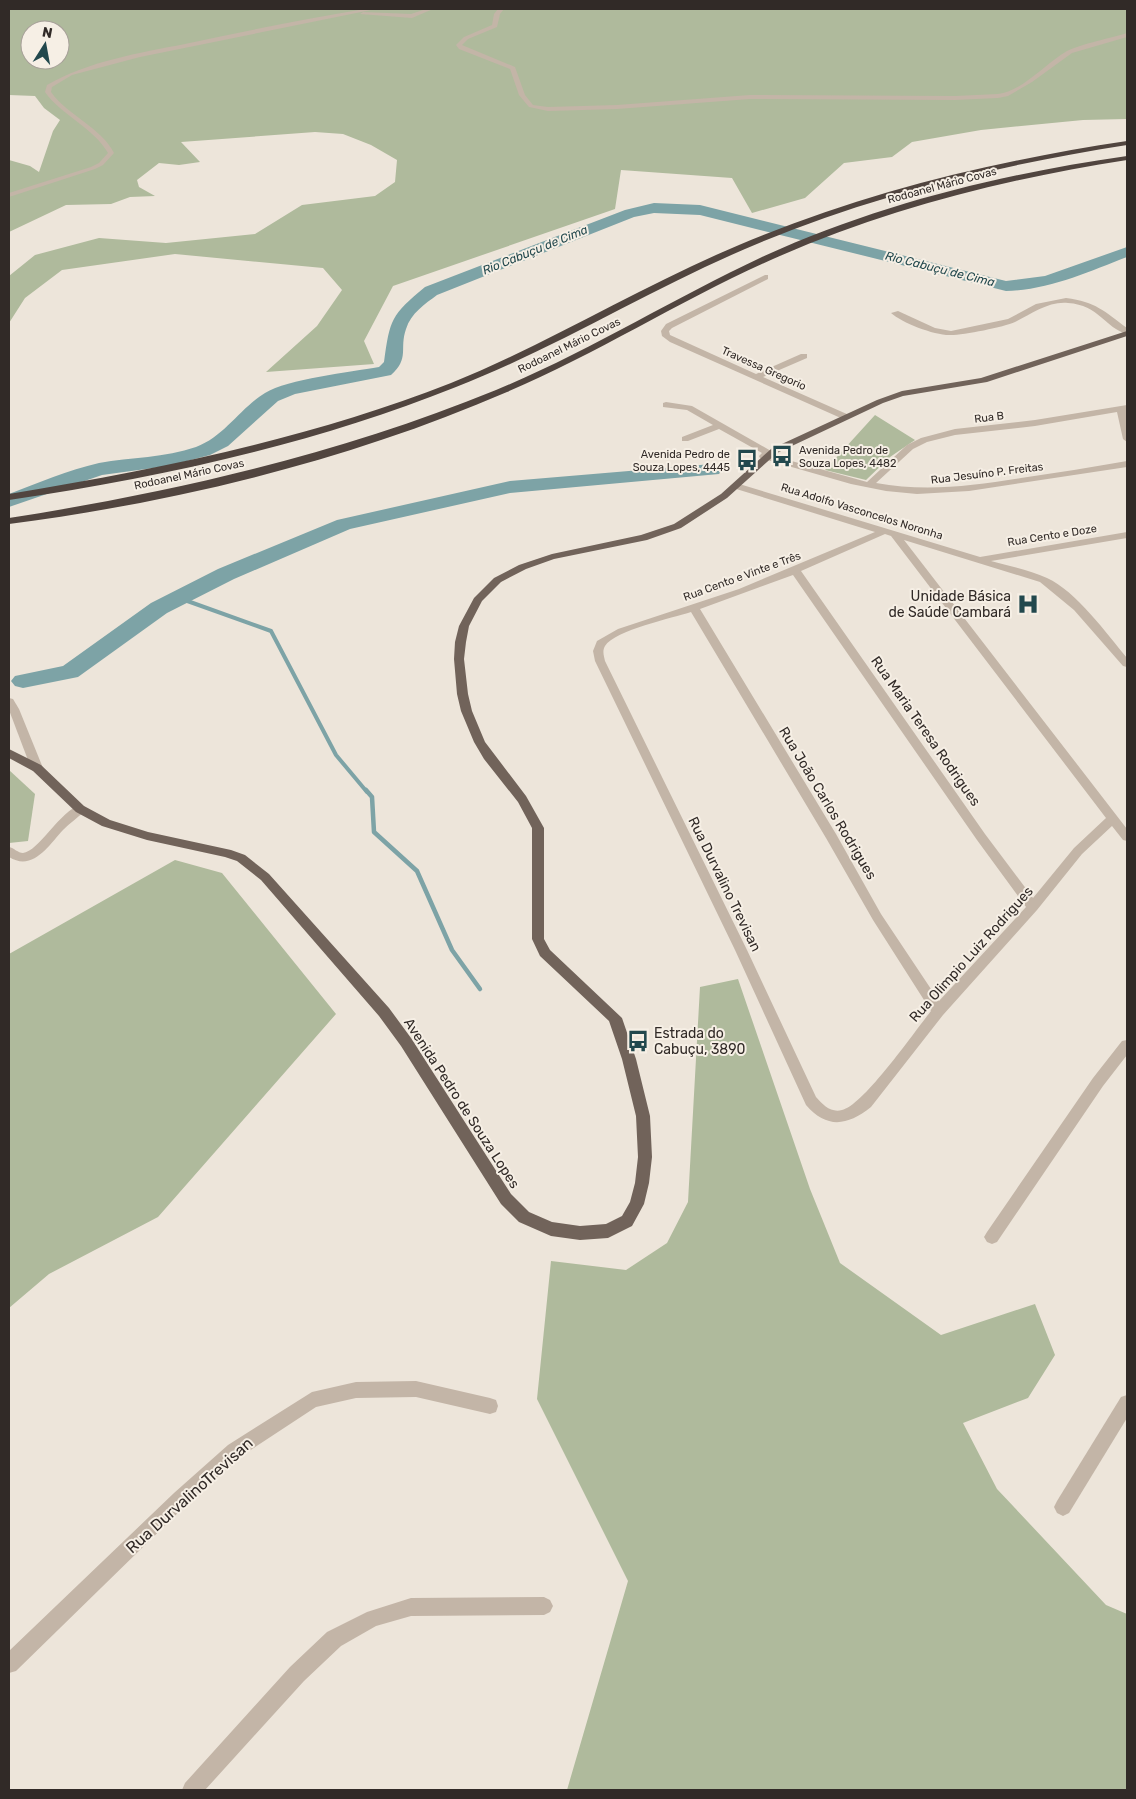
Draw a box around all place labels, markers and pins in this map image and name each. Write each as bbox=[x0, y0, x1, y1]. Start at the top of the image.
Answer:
bus stop icon: Avenida Pedro de Souza Lopes, 4482 bbox=[769, 443, 795, 469]
place label: Avenida Pedro de Souza Lopes, 4482 bbox=[799, 444, 896, 470]
bus stop icon: Avenida Pedro de Souza Lopes, 4445 bbox=[734, 447, 760, 473]
place label: Avenida Pedro de Souza Lopes, 4445 bbox=[633, 448, 730, 474]
place label: Unidade Básica de Saúde Cambará bbox=[888, 588, 1011, 621]
hospital icon: Unidade Básica de Saúde Cambará bbox=[1015, 591, 1041, 617]
place label: Estrada do Cabuçu, 3890 bbox=[654, 1025, 746, 1058]
bus stop icon: Estrada do Cabuçu, 3890 bbox=[625, 1028, 651, 1054]

